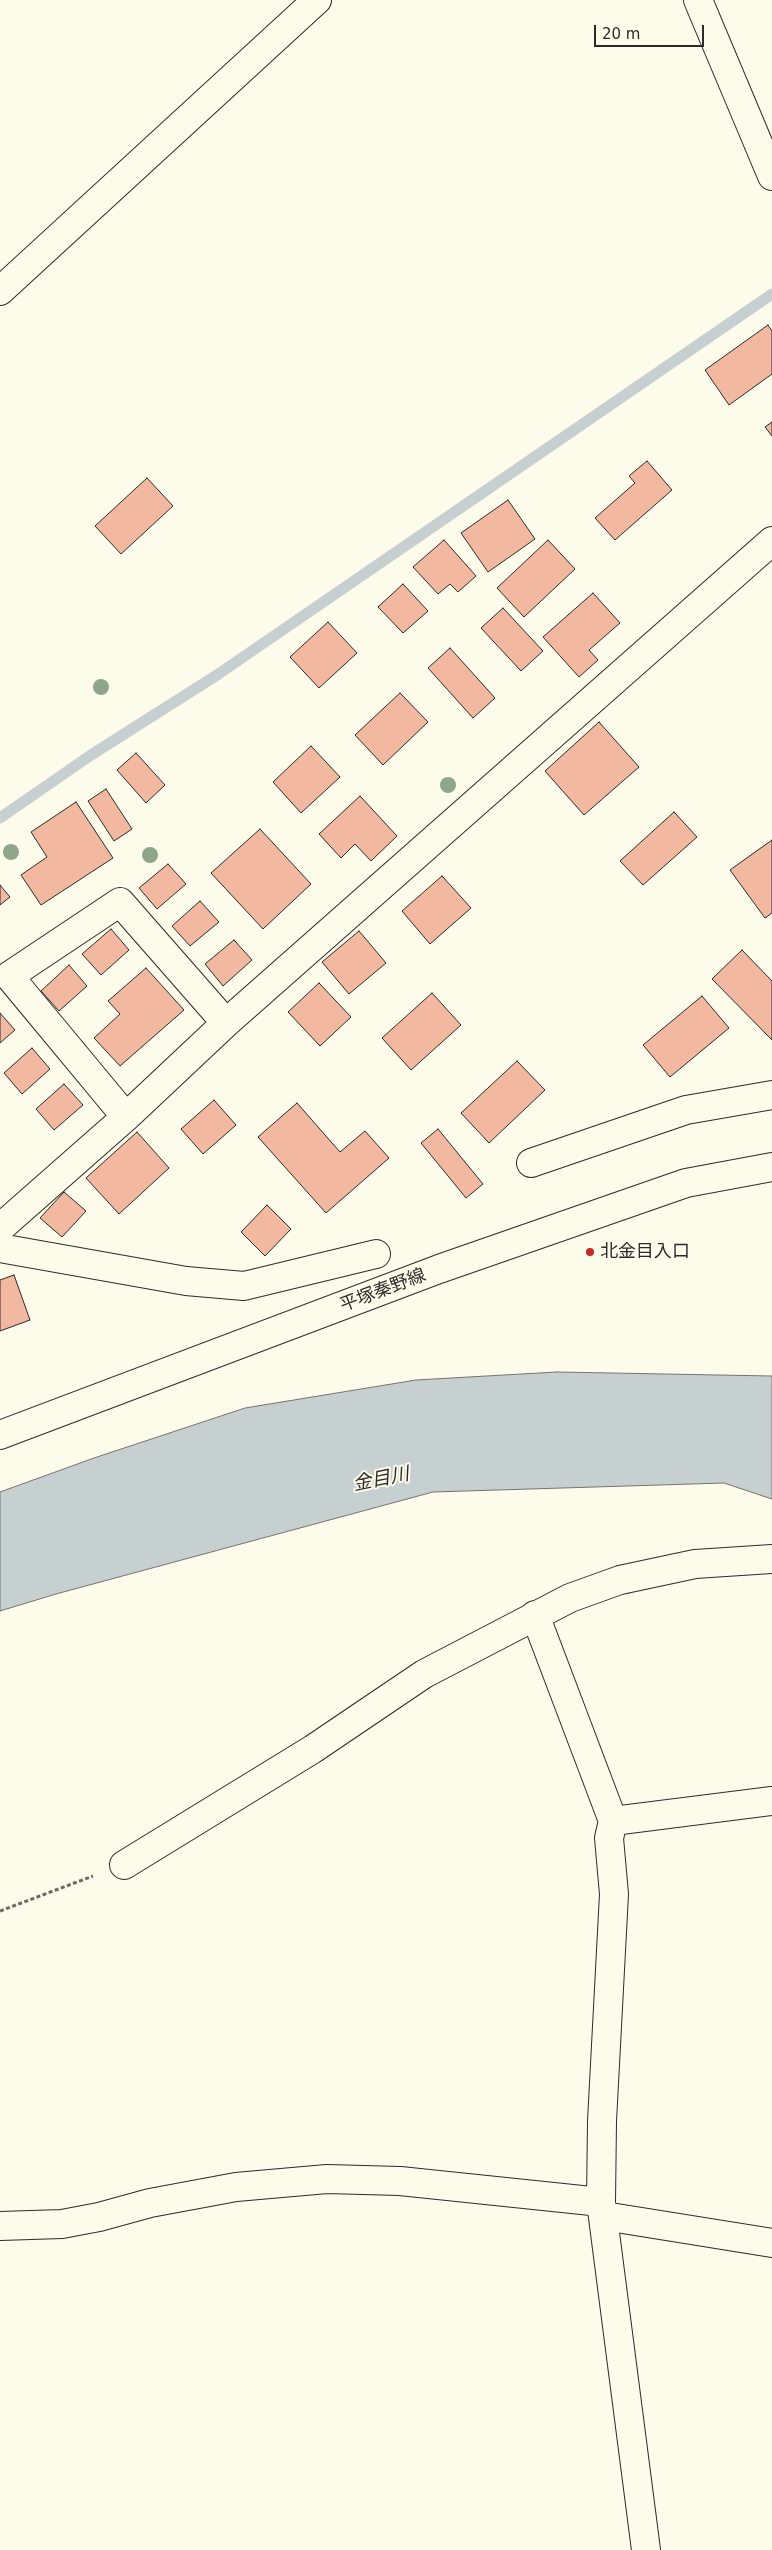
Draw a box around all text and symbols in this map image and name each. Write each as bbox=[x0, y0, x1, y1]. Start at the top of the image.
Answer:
scale bar bbox=[597, 15, 707, 47]
text: 20 m bbox=[602, 25, 640, 43]
place label: 北金目入口 bbox=[600, 1241, 690, 1263]
marker: 北金目入口 bbox=[584, 1246, 596, 1258]
street label: 平塚秦野線 bbox=[337, 1265, 429, 1317]
water label: 金目川 bbox=[351, 1463, 411, 1497]

